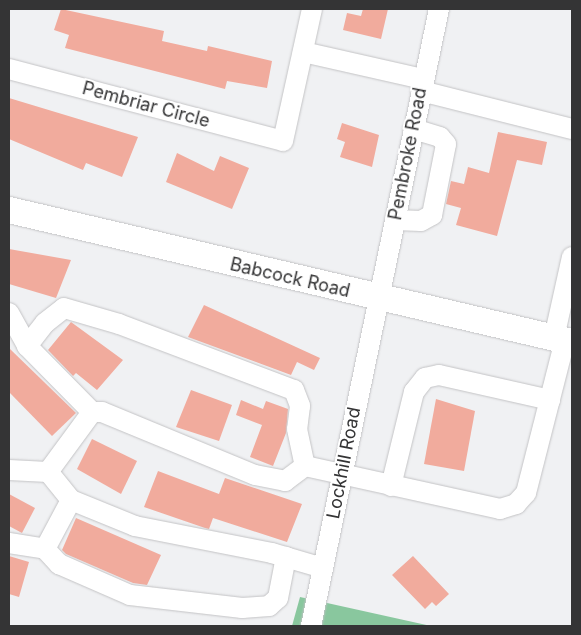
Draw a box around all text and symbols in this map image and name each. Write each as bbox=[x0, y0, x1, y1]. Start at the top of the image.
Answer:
street label: Pembriar Circle bbox=[80, 78, 212, 132]
street label: Pembroke Road bbox=[385, 86, 431, 222]
street label: Babcock Road bbox=[228, 254, 352, 302]
street label: Lockhill Road bbox=[323, 405, 365, 521]

